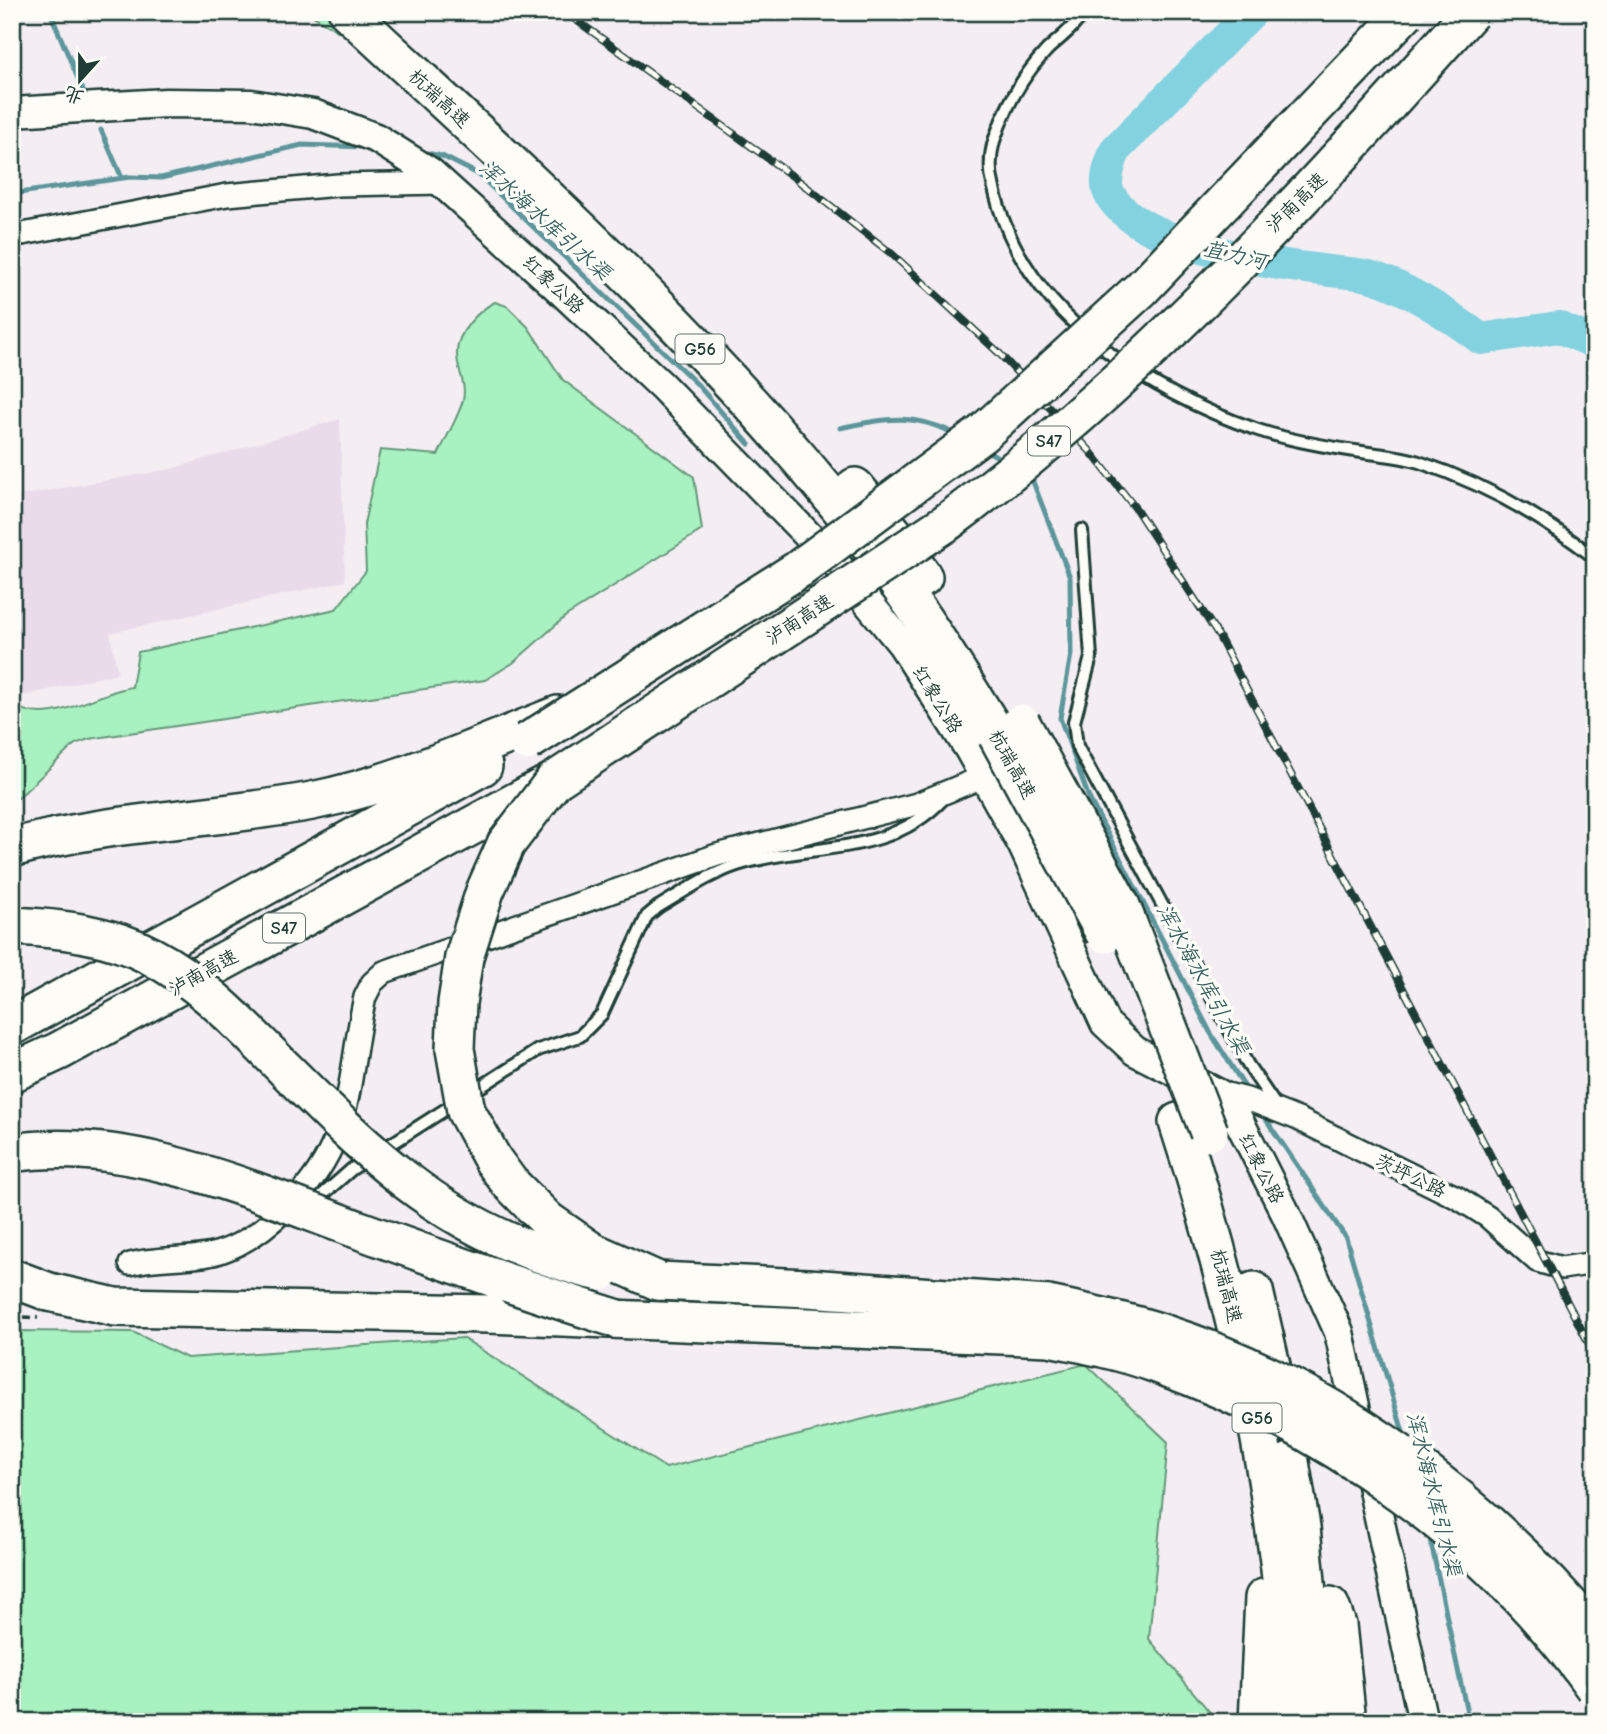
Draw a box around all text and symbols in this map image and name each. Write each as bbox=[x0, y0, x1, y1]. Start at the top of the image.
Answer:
north arrow bbox=[46, 46, 116, 116]
street label: 杭瑞高速 bbox=[404, 65, 475, 133]
text: 北 bbox=[61, 81, 87, 109]
water label: 浑水海水库引水渠 bbox=[475, 155, 617, 286]
street label: 泸南高速 bbox=[1262, 168, 1331, 237]
water label: 苴力河 bbox=[1202, 236, 1271, 274]
street label: 红象公路 bbox=[518, 251, 589, 319]
road number: G56 bbox=[676, 334, 724, 363]
road number: S47 bbox=[1028, 426, 1070, 456]
street label: 泸南高速 bbox=[762, 590, 837, 650]
street label: 红象公路 bbox=[908, 661, 967, 738]
street label: 杭瑞高速 bbox=[984, 726, 1040, 803]
water label: 浑水海水库引水渠 bbox=[1152, 900, 1255, 1060]
road number: S47 bbox=[263, 914, 305, 943]
street label: 泸南高速 bbox=[165, 945, 242, 1001]
street label: 红象公路 bbox=[1234, 1130, 1288, 1207]
street label: 茨坪公路 bbox=[1372, 1149, 1450, 1202]
street label: 杭瑞高速 bbox=[1206, 1247, 1246, 1326]
road number: G56 bbox=[1232, 1404, 1282, 1433]
water label: 浑水海水库引水渠 bbox=[1402, 1410, 1466, 1580]

